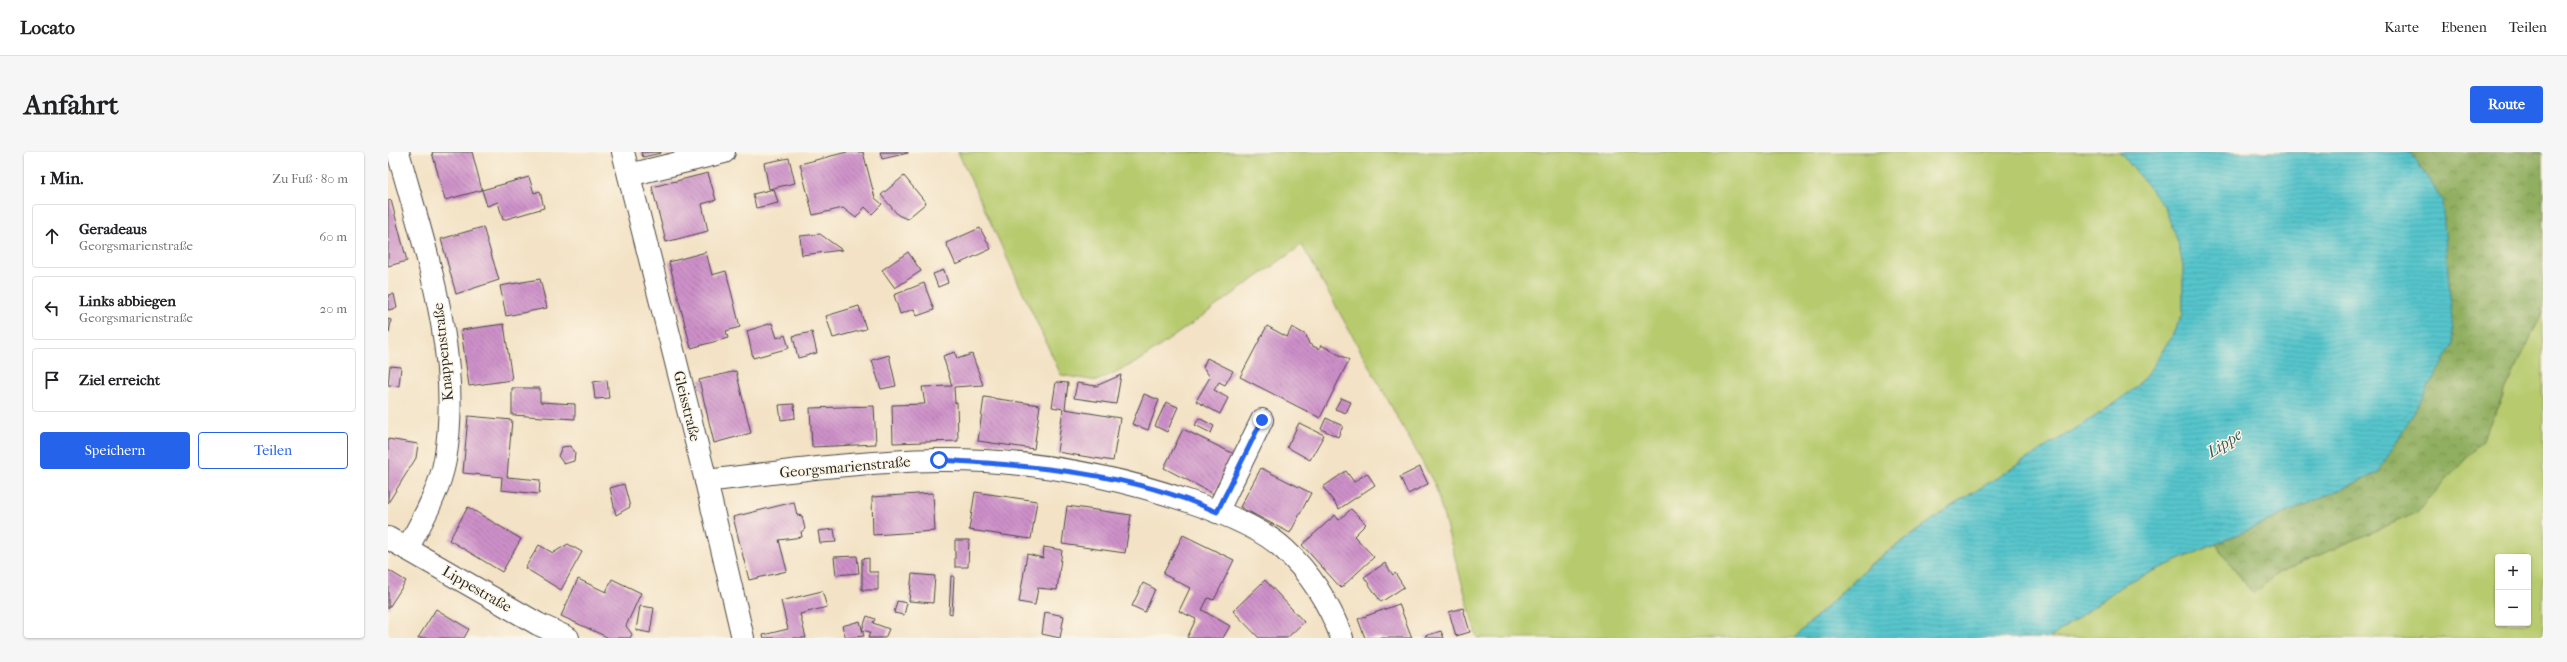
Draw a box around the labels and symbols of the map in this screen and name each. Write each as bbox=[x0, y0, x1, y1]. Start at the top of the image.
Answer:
street label: Knappenstraße bbox=[429, 301, 457, 402]
street label: Gleisstraße bbox=[670, 369, 705, 444]
route end bbox=[1253, 411, 1271, 429]
water label: Lippe bbox=[2202, 424, 2245, 462]
route start bbox=[930, 451, 948, 469]
street label: Georgsmarienstraße bbox=[779, 452, 912, 482]
street label: Lippestraße bbox=[439, 562, 515, 616]

